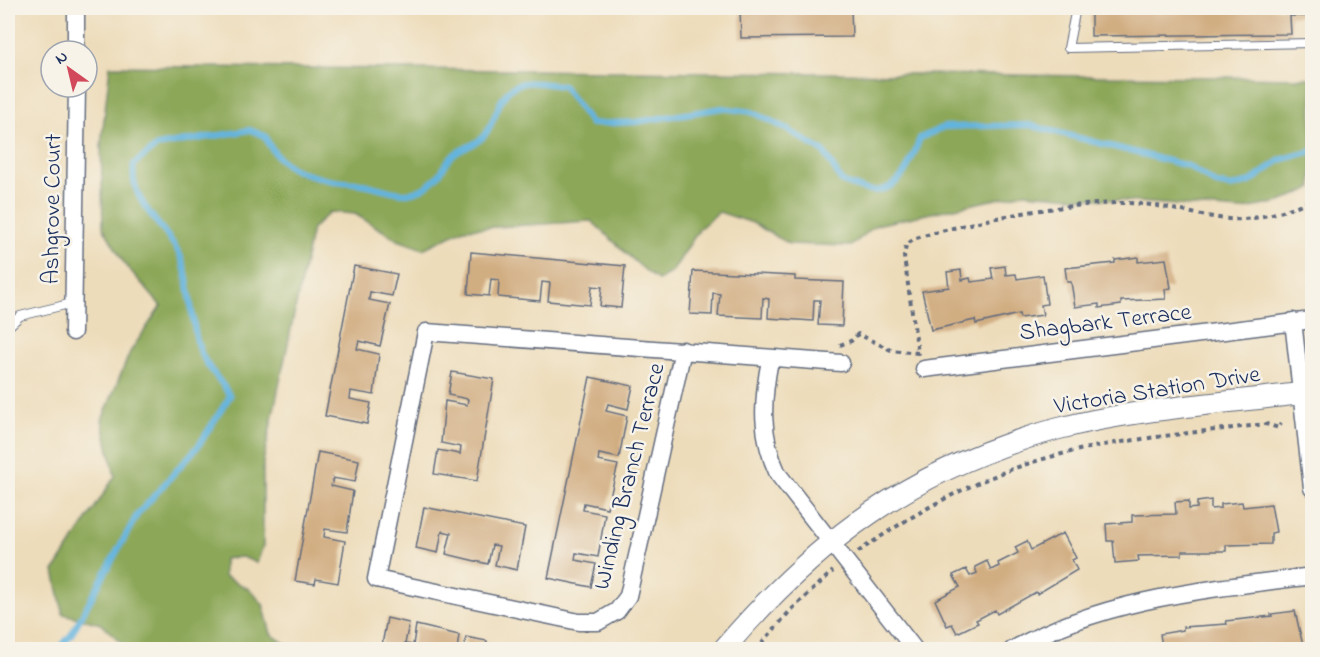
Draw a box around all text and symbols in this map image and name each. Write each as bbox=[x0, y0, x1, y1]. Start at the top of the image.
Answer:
north arrow bbox=[39, 39, 99, 99]
text: N bbox=[51, 45, 73, 71]
street label: Ashgrove Court bbox=[35, 133, 72, 285]
street label: Shagbark Terrace bbox=[1017, 296, 1194, 351]
street label: Victoria Station Drive bbox=[1051, 358, 1263, 425]
street label: Winding Branch Terrace bbox=[585, 359, 676, 594]

